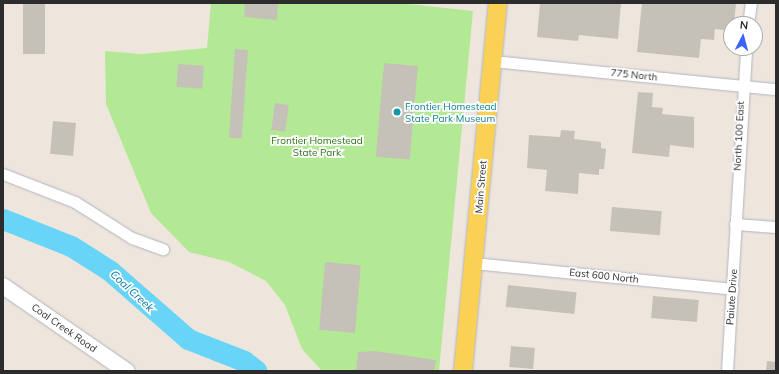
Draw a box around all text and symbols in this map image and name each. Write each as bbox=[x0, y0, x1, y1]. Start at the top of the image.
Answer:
north arrow bbox=[723, 16, 763, 56]
text: N bbox=[739, 18, 749, 32]
street label: 775 North bbox=[610, 67, 658, 83]
place label: Frontier Homestead State Park Museum bbox=[405, 100, 497, 124]
street label: North 100 East bbox=[731, 101, 747, 171]
marker: Frontier Homestead State Park Museum bbox=[392, 107, 402, 117]
park label: Frontier Homestead State Park bbox=[271, 134, 363, 158]
street label: Main Street bbox=[473, 160, 489, 214]
street label: East 600 North bbox=[569, 266, 639, 286]
water label: Coal Creek bbox=[108, 268, 156, 314]
street label: Paiute Drive bbox=[724, 269, 740, 325]
street label: Coal Creek Road bbox=[29, 301, 99, 355]

